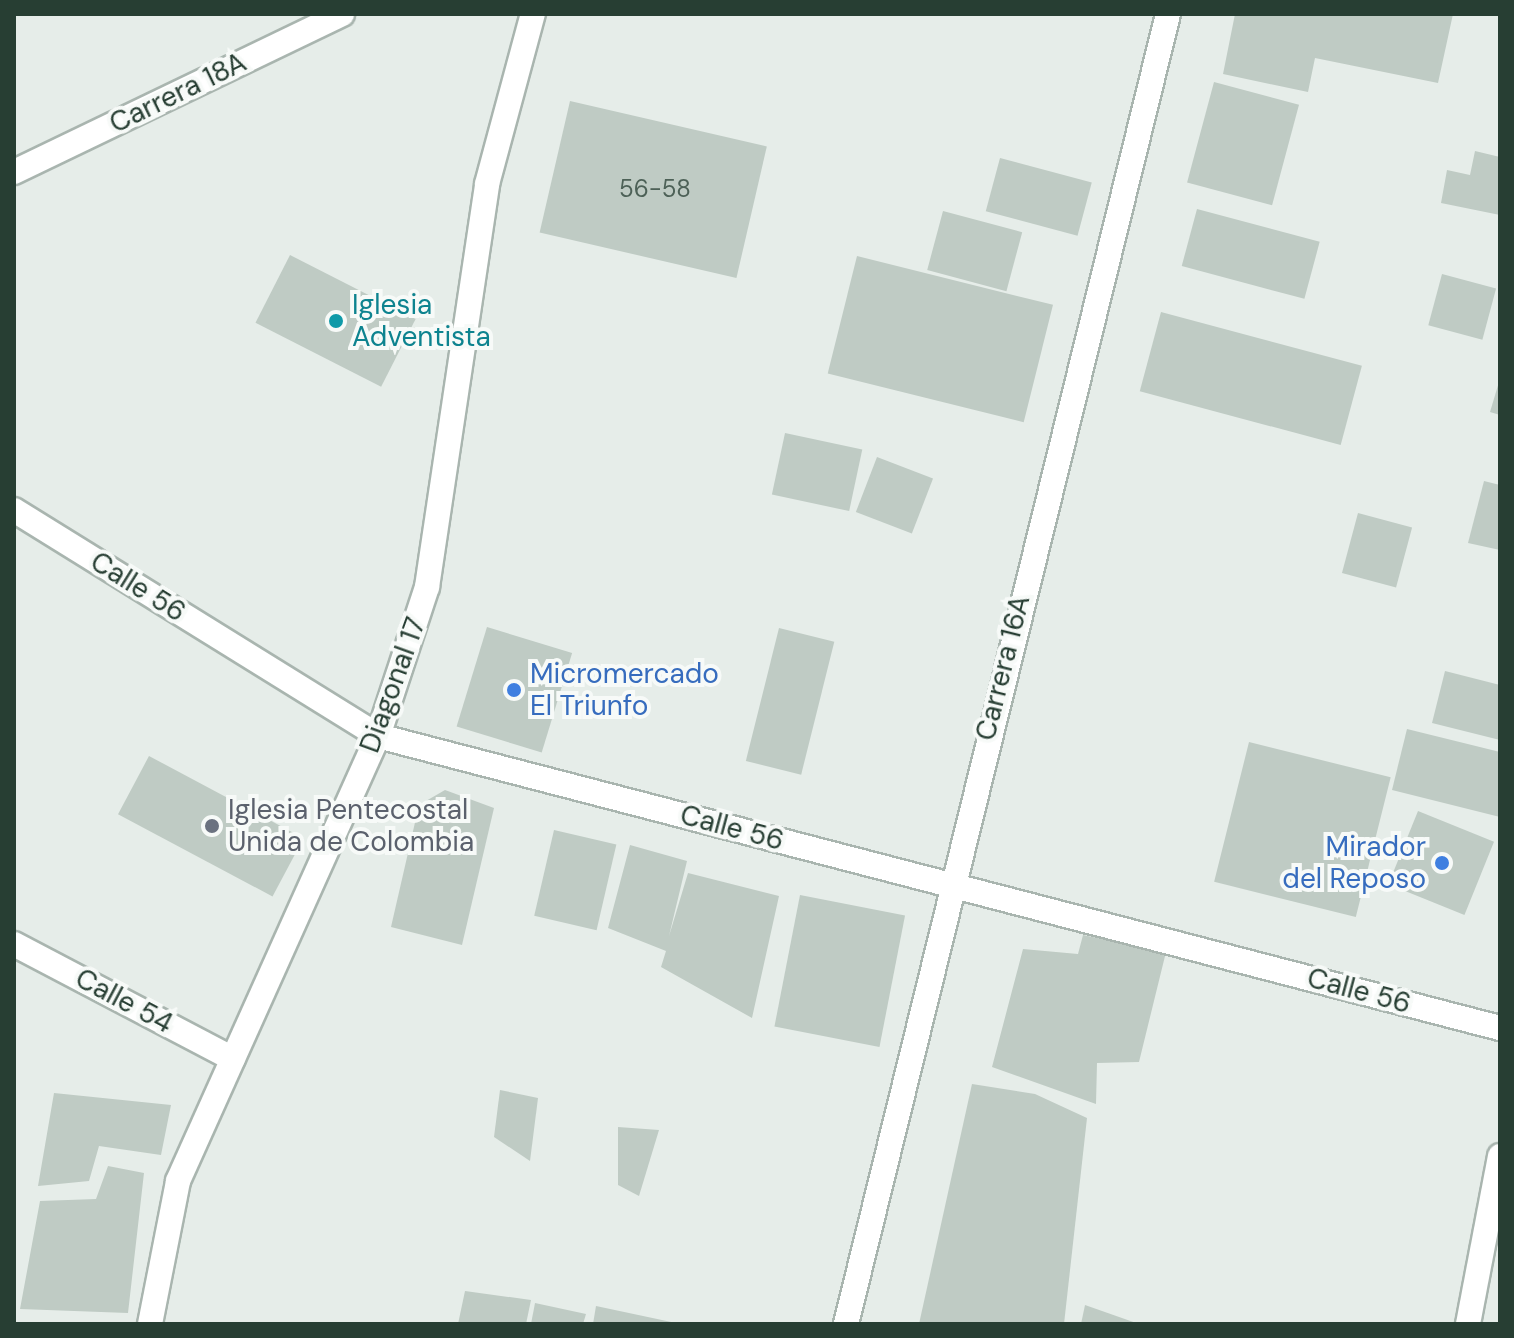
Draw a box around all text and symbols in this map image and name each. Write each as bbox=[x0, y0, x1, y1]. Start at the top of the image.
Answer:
street label: Carrera 18A bbox=[104, 45, 252, 141]
house number: 56-58 bbox=[619, 175, 691, 203]
place label: Iglesia Adventista bbox=[352, 288, 491, 354]
marker: Iglesia Adventista bbox=[327, 312, 345, 330]
street label: Calle 56 bbox=[84, 545, 192, 629]
street label: Carrera 16A bbox=[969, 592, 1037, 744]
street label: Diagonal 17 bbox=[353, 613, 433, 757]
place label: Micromercado El Triunfo bbox=[530, 657, 719, 723]
marker: Micromercado El Triunfo bbox=[505, 681, 523, 699]
place label: Iglesia Pentecostal Unida de Colombia bbox=[228, 793, 474, 859]
street label: Calle 56 bbox=[677, 798, 787, 858]
marker: Iglesia Pentecostal Unida de Colombia bbox=[203, 817, 221, 835]
place label: Mirador del Reposo bbox=[1282, 830, 1426, 896]
marker: Mirador del Reposo bbox=[1433, 854, 1451, 872]
street label: Calle 54 bbox=[70, 961, 178, 1041]
street label: Calle 56 bbox=[1304, 961, 1414, 1021]

